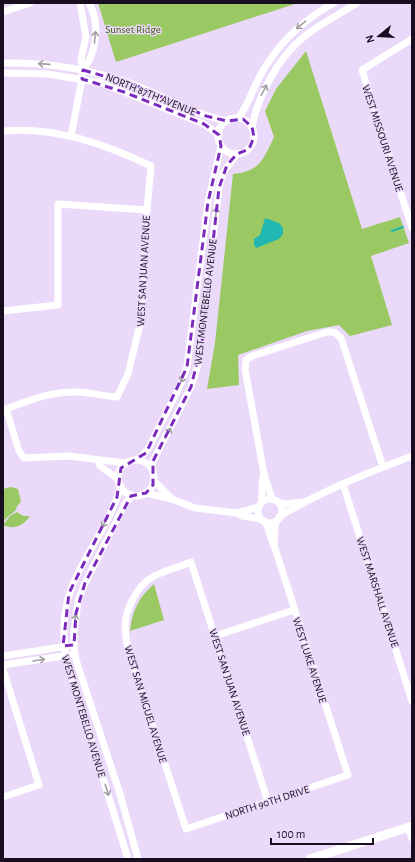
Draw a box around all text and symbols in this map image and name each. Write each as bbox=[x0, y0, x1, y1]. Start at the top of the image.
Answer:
north arrow bbox=[359, 16, 399, 56]
one-way arrow bbox=[296, 20, 307, 29]
park label: Sunset Ridge bbox=[105, 24, 161, 35]
one-way arrow bbox=[91, 31, 98, 44]
text: N bbox=[364, 34, 376, 44]
one-way arrow bbox=[38, 60, 51, 67]
street label: NORTH 87TH AVENUE bbox=[104, 71, 198, 118]
street label: WEST MISSOURI AVENUE bbox=[360, 83, 405, 193]
one-way arrow bbox=[261, 84, 268, 96]
one-way arrow bbox=[212, 207, 220, 220]
street label: WEST SAN JUAN AVENUE bbox=[135, 214, 152, 327]
street label: WEST MONTEBELLO AVENUE bbox=[192, 238, 219, 366]
one-way arrow bbox=[179, 370, 187, 382]
one-way arrow bbox=[164, 427, 172, 439]
one-way arrow bbox=[101, 516, 108, 528]
street label: WEST MARSHALL AVENUE bbox=[354, 535, 401, 650]
one-way arrow bbox=[71, 614, 79, 627]
street label: WEST LUKE AVENUE bbox=[290, 616, 329, 705]
street label: WEST SAN JUAN AVENUE bbox=[207, 628, 252, 737]
street label: WEST SAN MIGUEL AVENUE bbox=[122, 644, 169, 765]
street label: WEST MONTEBELLO AVENUE bbox=[60, 654, 108, 779]
one-way arrow bbox=[32, 656, 45, 664]
one-way arrow bbox=[104, 783, 111, 796]
street label: NORTH 90TH DRIVE bbox=[224, 783, 311, 821]
scale bar bbox=[271, 820, 373, 846]
text: 100 m bbox=[277, 828, 305, 840]

